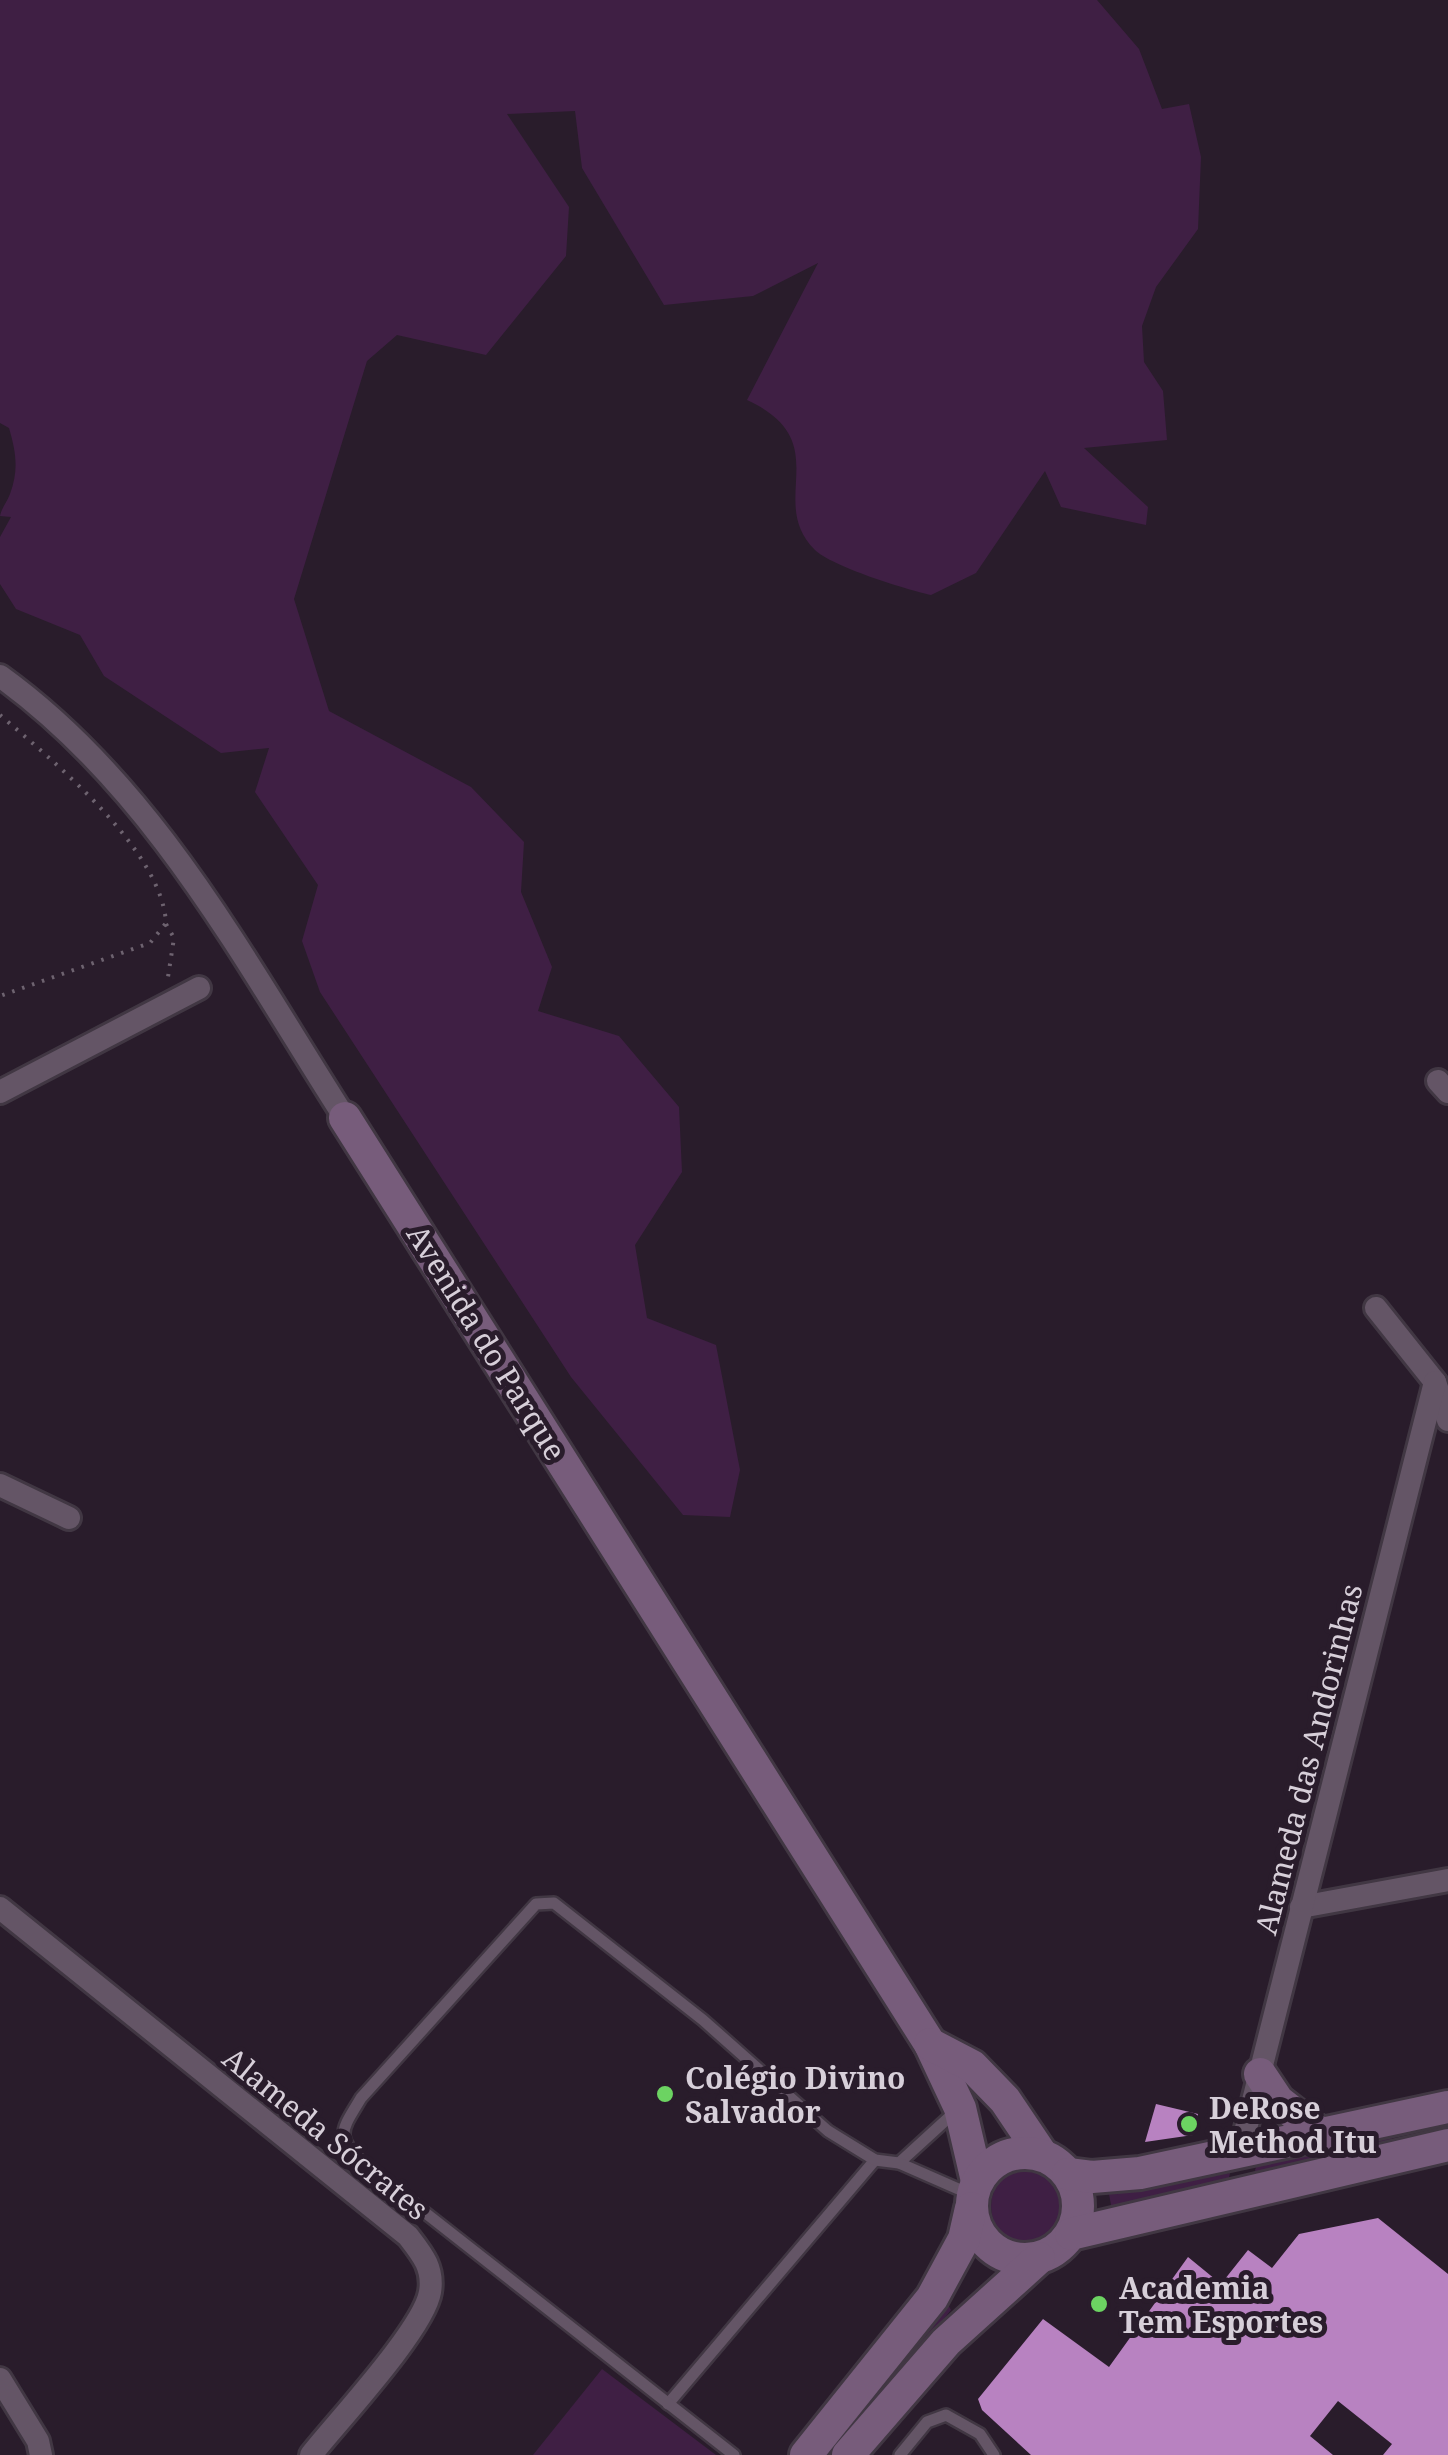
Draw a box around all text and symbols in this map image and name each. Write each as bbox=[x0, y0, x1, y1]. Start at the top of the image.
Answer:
street label: Avenida do Parque bbox=[398, 1216, 576, 1468]
street label: Alameda das Andorinhas bbox=[1245, 1579, 1371, 1939]
street label: Alameda Sócrates bbox=[214, 2037, 438, 2229]
place label: Colégio Divino Salvador bbox=[685, 2057, 906, 2132]
marker: Colégio Divino Salvador bbox=[654, 2083, 676, 2105]
place label: DeRose Method Itu bbox=[1209, 2087, 1377, 2162]
marker: DeRose Method Itu bbox=[1178, 2113, 1200, 2135]
place label: Academia Tem Esportes bbox=[1119, 2267, 1323, 2342]
marker: Academia Tem Esportes bbox=[1088, 2293, 1110, 2315]

